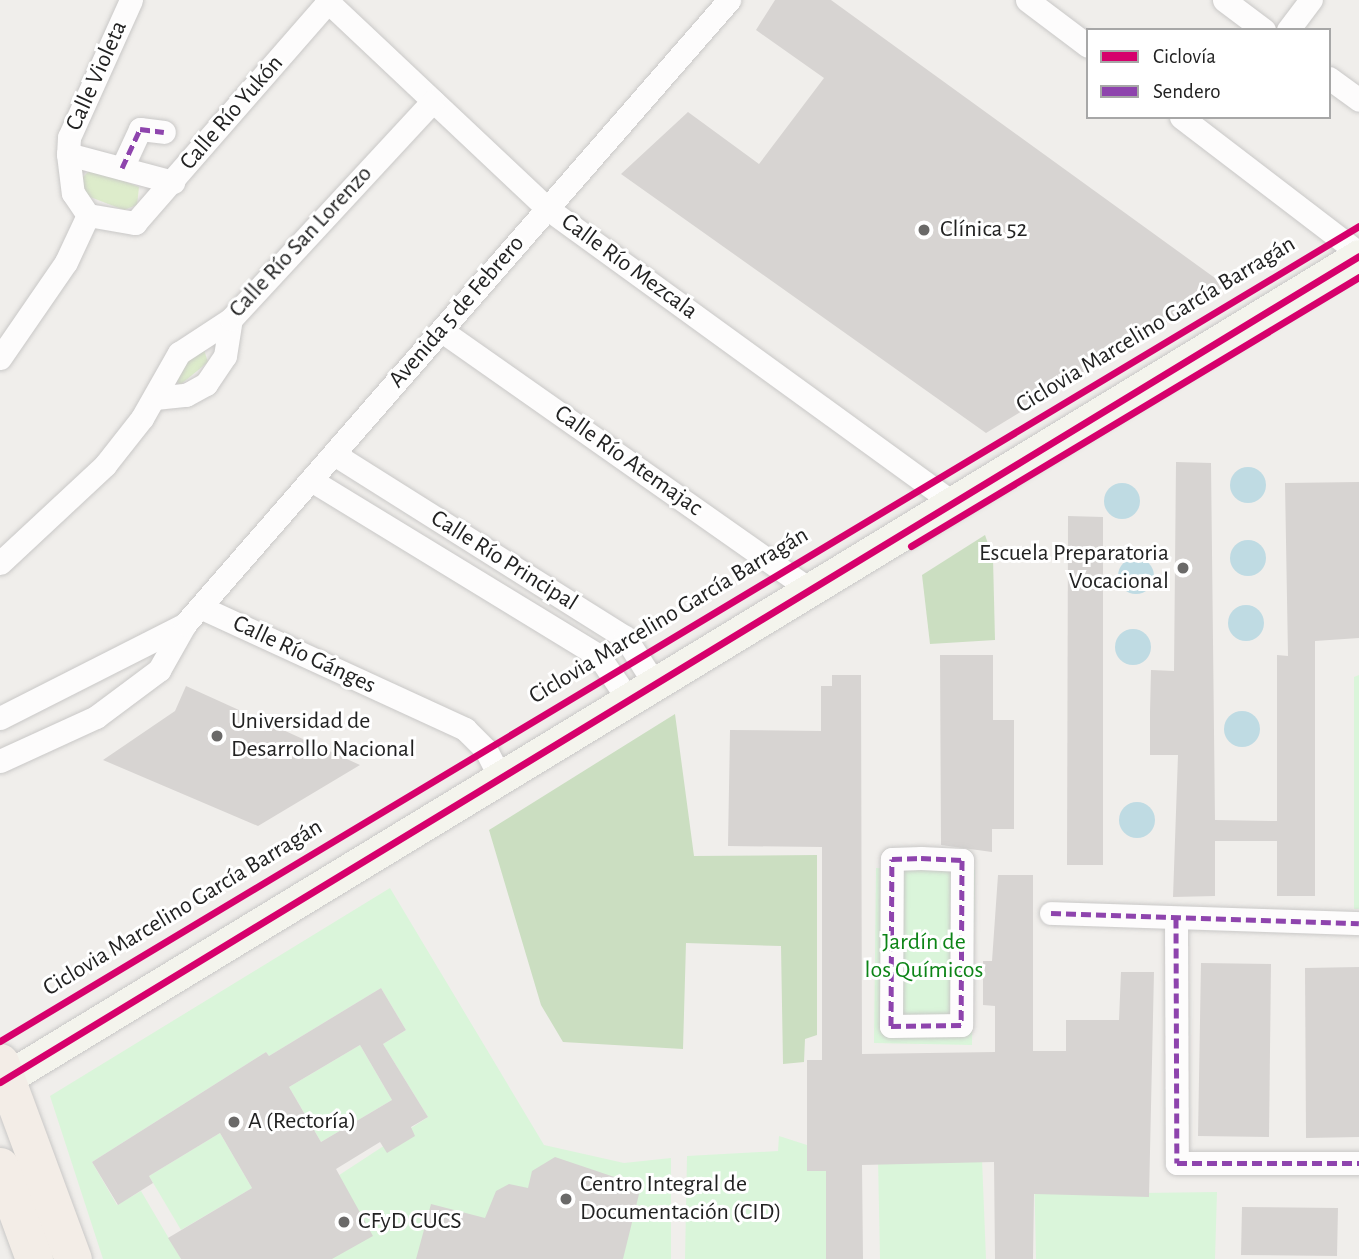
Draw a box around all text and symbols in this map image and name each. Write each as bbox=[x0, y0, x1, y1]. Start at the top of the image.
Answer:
street label: Calle Violeta bbox=[60, 17, 134, 135]
legend bbox=[1086, 28, 1331, 119]
text: Ciclovía bbox=[1153, 46, 1216, 67]
street label: Calle Río Yukón bbox=[174, 50, 290, 176]
text: Sendero bbox=[1153, 81, 1221, 102]
street label: Calle Río San Lorenzo bbox=[223, 160, 379, 324]
street label: Calle Río Mezcala bbox=[555, 208, 703, 326]
place label: Clínica 52 bbox=[940, 216, 1027, 244]
marker: Clínica 52 bbox=[914, 220, 934, 240]
street label: Avenida 5 de Febrero bbox=[383, 230, 531, 394]
street label: Ciclovia Marcelino García Barragán bbox=[1011, 230, 1301, 420]
street label: Calle Río Atemajac bbox=[548, 399, 708, 523]
street label: Calle Río Principal bbox=[425, 504, 583, 618]
street label: Ciclovia Marcelino García Barragán bbox=[524, 521, 814, 711]
place label: Escuela Preparatoria Vocacional bbox=[979, 540, 1169, 596]
marker: Escuela Preparatoria Vocacional bbox=[1175, 560, 1191, 576]
street label: Calle Río Gánges bbox=[228, 609, 380, 701]
place label: Universidad de Desarrollo Nacional bbox=[231, 708, 415, 764]
marker: Universidad de Desarrollo Nacional bbox=[209, 728, 225, 744]
street label: Ciclovia Marcelino García Barragán bbox=[38, 813, 328, 1003]
park label: Jardín de los Químicos bbox=[865, 929, 983, 985]
place label: A (Rectoría) bbox=[248, 1108, 356, 1136]
marker: A (Rectoría) bbox=[226, 1114, 242, 1130]
place label: Centro Integral de Documentación (CID) bbox=[580, 1171, 782, 1227]
marker: Centro Integral de Documentación (CID) bbox=[558, 1191, 574, 1207]
place label: CFyD CUCS bbox=[358, 1208, 462, 1236]
marker: CFyD CUCS bbox=[336, 1214, 352, 1230]

